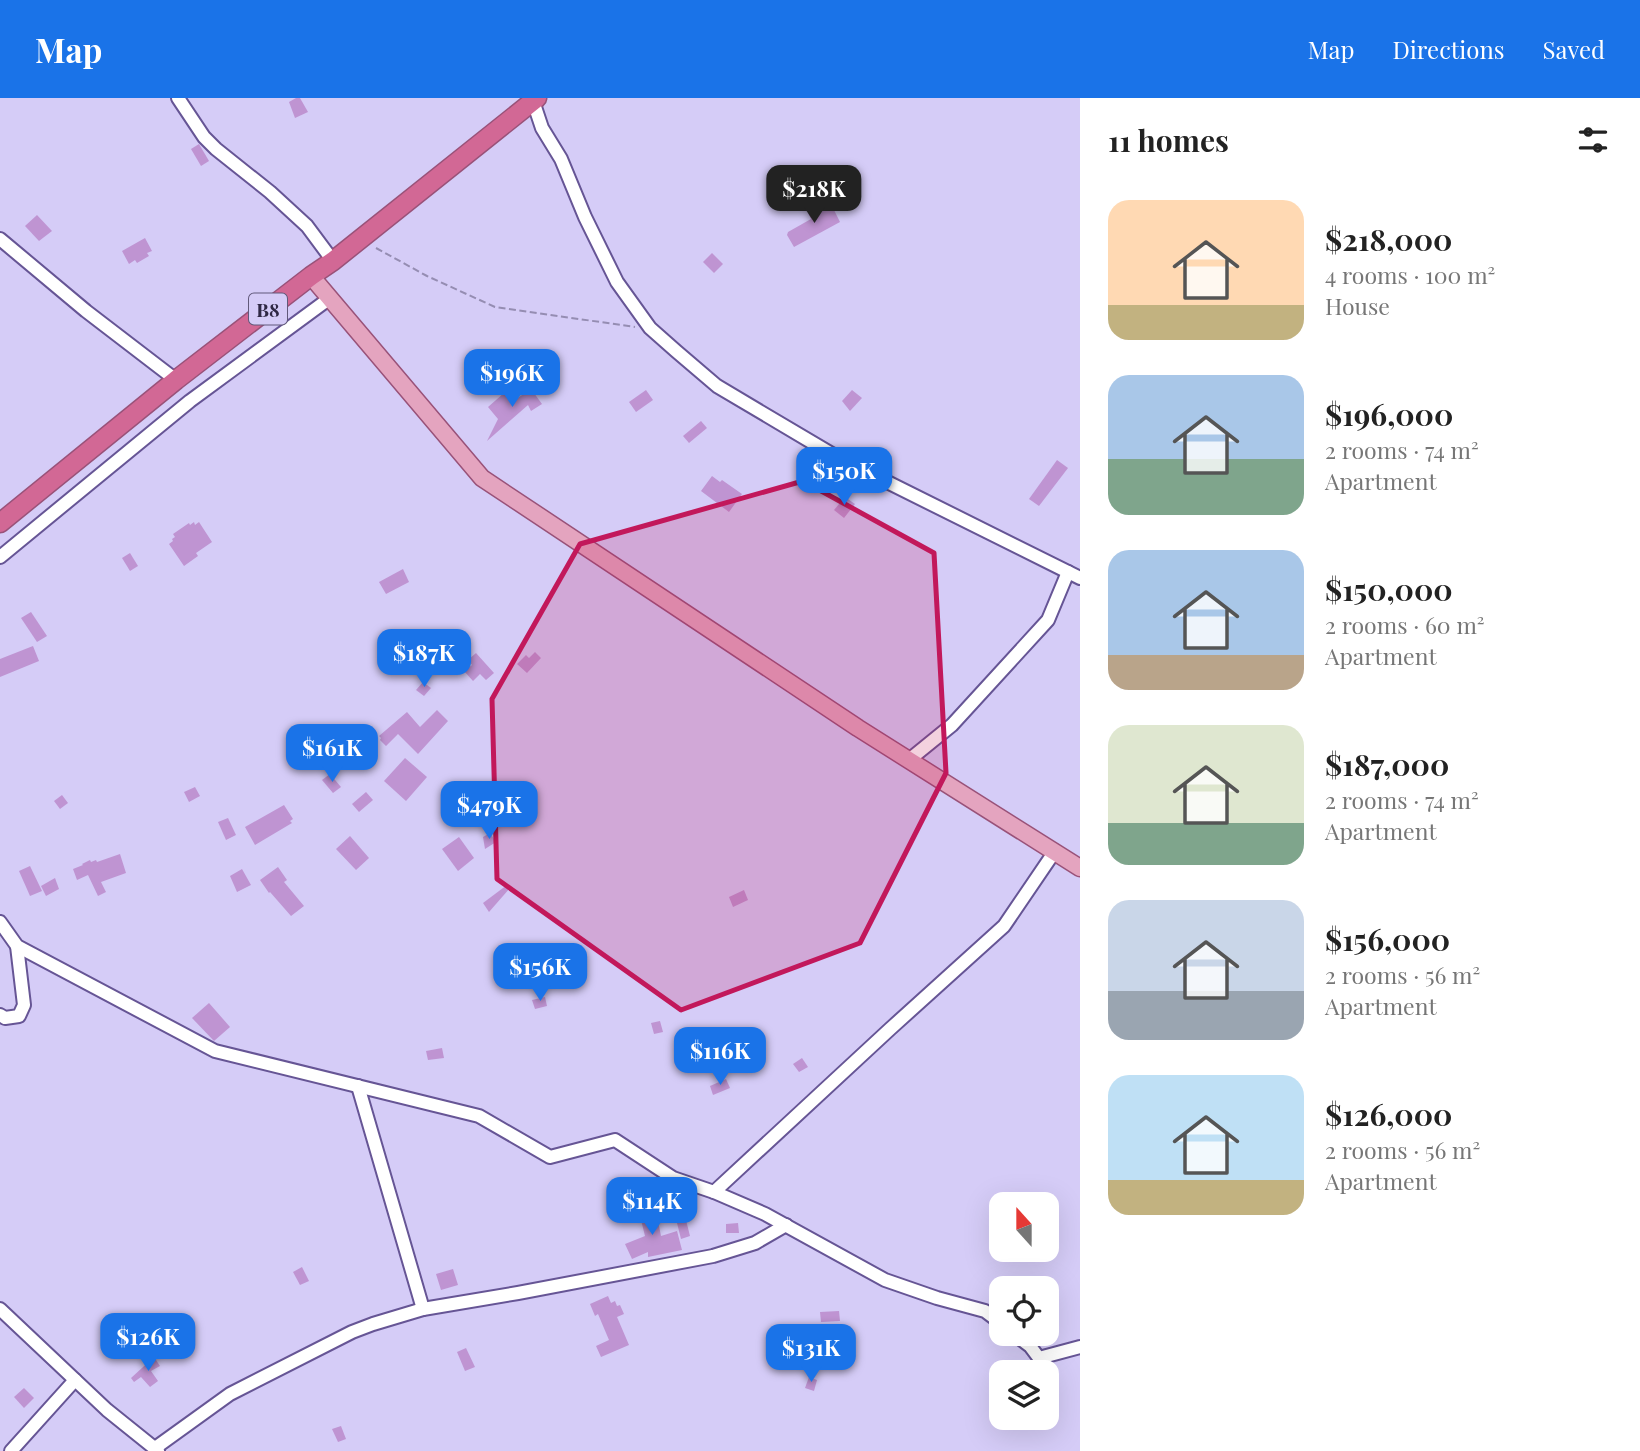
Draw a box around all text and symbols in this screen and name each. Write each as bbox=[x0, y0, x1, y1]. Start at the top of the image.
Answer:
text: Map bbox=[35, 27, 102, 71]
text: Map bbox=[1308, 33, 1354, 65]
text: Directions bbox=[1392, 33, 1505, 65]
text: Saved bbox=[1543, 33, 1605, 65]
text: 11 homes bbox=[1108, 120, 1229, 160]
icon: filters bbox=[1574, 121, 1612, 159]
pin: $218K bbox=[765, 166, 863, 225]
text: $218K bbox=[782, 172, 846, 203]
text: $218,000 bbox=[1325, 219, 1452, 259]
icon: home bbox=[1164, 228, 1248, 312]
text: 4 rooms · 100 m² bbox=[1325, 259, 1495, 290]
text: House bbox=[1325, 290, 1390, 321]
road number: B8 bbox=[249, 294, 287, 324]
pin: $196K bbox=[463, 350, 561, 409]
text: $196K bbox=[480, 356, 544, 387]
text: $196,000 bbox=[1325, 394, 1453, 434]
icon: home bbox=[1164, 403, 1248, 487]
text: 2 rooms · 74 m² bbox=[1325, 434, 1479, 465]
pin: $150K bbox=[795, 448, 893, 507]
text: $150K bbox=[812, 454, 876, 485]
text: Apartment bbox=[1325, 465, 1437, 496]
text: $150,000 bbox=[1325, 569, 1453, 609]
icon: home bbox=[1164, 578, 1248, 662]
text: 2 rooms · 60 m² bbox=[1325, 609, 1485, 640]
pin: $187K bbox=[375, 630, 473, 689]
text: $187K bbox=[393, 636, 455, 667]
text: Apartment bbox=[1325, 640, 1437, 671]
pin: $161K bbox=[283, 724, 381, 784]
text: $161K bbox=[302, 731, 362, 762]
text: $187,000 bbox=[1325, 744, 1449, 784]
icon: home bbox=[1164, 753, 1248, 837]
pin: $479K bbox=[440, 782, 538, 841]
text: 2 rooms · 74 m² bbox=[1325, 784, 1479, 815]
text: $479K bbox=[457, 788, 521, 819]
text: Apartment bbox=[1325, 815, 1437, 846]
text: $156,000 bbox=[1325, 919, 1450, 959]
icon: home bbox=[1164, 928, 1248, 1012]
pin: $156K bbox=[491, 944, 589, 1003]
text: $156K bbox=[509, 950, 571, 981]
text: 2 rooms · 56 m² bbox=[1325, 959, 1480, 990]
text: Apartment bbox=[1325, 990, 1437, 1021]
pin: $116K bbox=[671, 1028, 769, 1087]
text: $116K bbox=[690, 1034, 750, 1065]
text: $126,000 bbox=[1325, 1094, 1452, 1134]
icon: home bbox=[1164, 1103, 1248, 1187]
text: 2 rooms · 56 m² bbox=[1325, 1134, 1480, 1165]
text: Apartment bbox=[1325, 1165, 1437, 1196]
pin: $114K bbox=[603, 1178, 701, 1237]
text: $114K bbox=[622, 1184, 682, 1215]
north arrow bbox=[989, 1192, 1059, 1262]
map controls bbox=[989, 1192, 1059, 1430]
button: locate bbox=[989, 1276, 1059, 1346]
pin: $126K bbox=[99, 1314, 197, 1373]
text: $126K bbox=[116, 1320, 180, 1351]
pin: $131K bbox=[762, 1324, 860, 1384]
text: $131K bbox=[782, 1331, 840, 1362]
button: layers bbox=[989, 1360, 1059, 1430]

